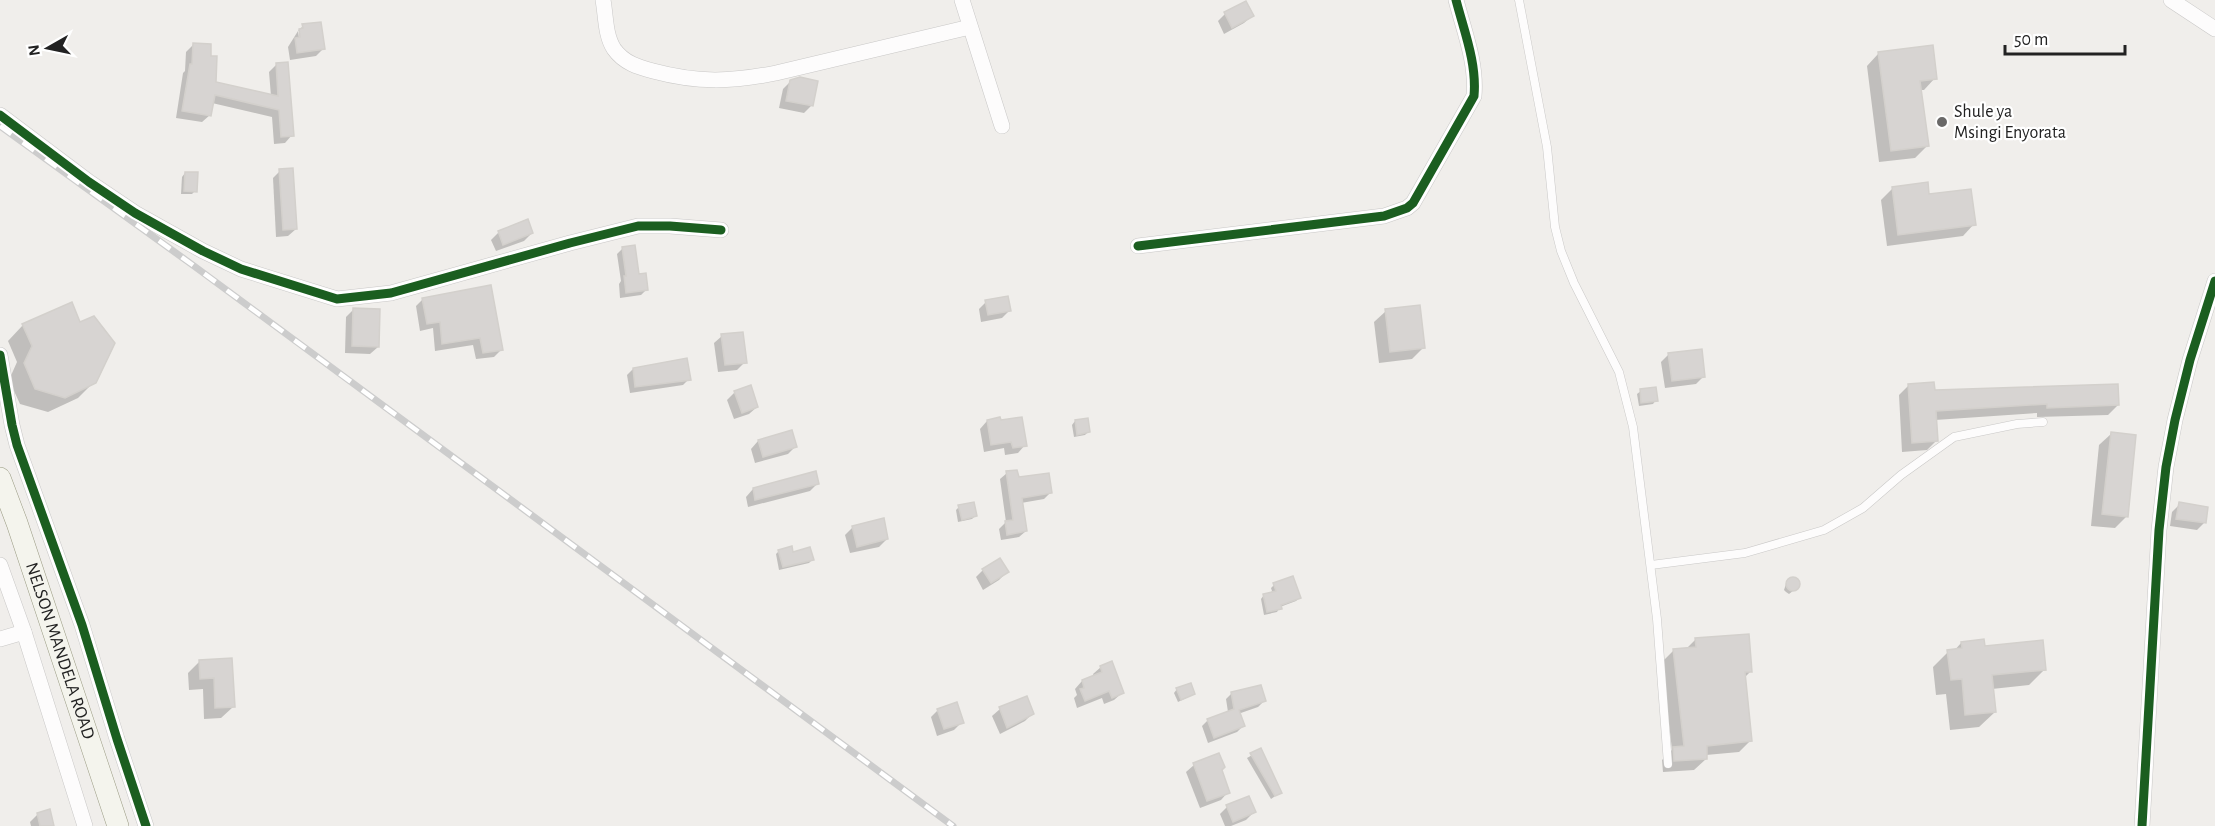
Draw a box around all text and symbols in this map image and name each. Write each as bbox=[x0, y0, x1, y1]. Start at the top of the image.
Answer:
north arrow bbox=[18, 18, 78, 78]
scale bar bbox=[2005, 18, 2125, 56]
text: 50 m bbox=[2014, 31, 2048, 49]
text: N bbox=[25, 43, 43, 57]
place label: Shule ya Msingi Enyorata bbox=[1954, 103, 2066, 142]
marker: Shule ya Msingi Enyorata bbox=[1935, 115, 1949, 129]
street label: NELSON MANDELA ROAD bbox=[22, 560, 97, 742]

